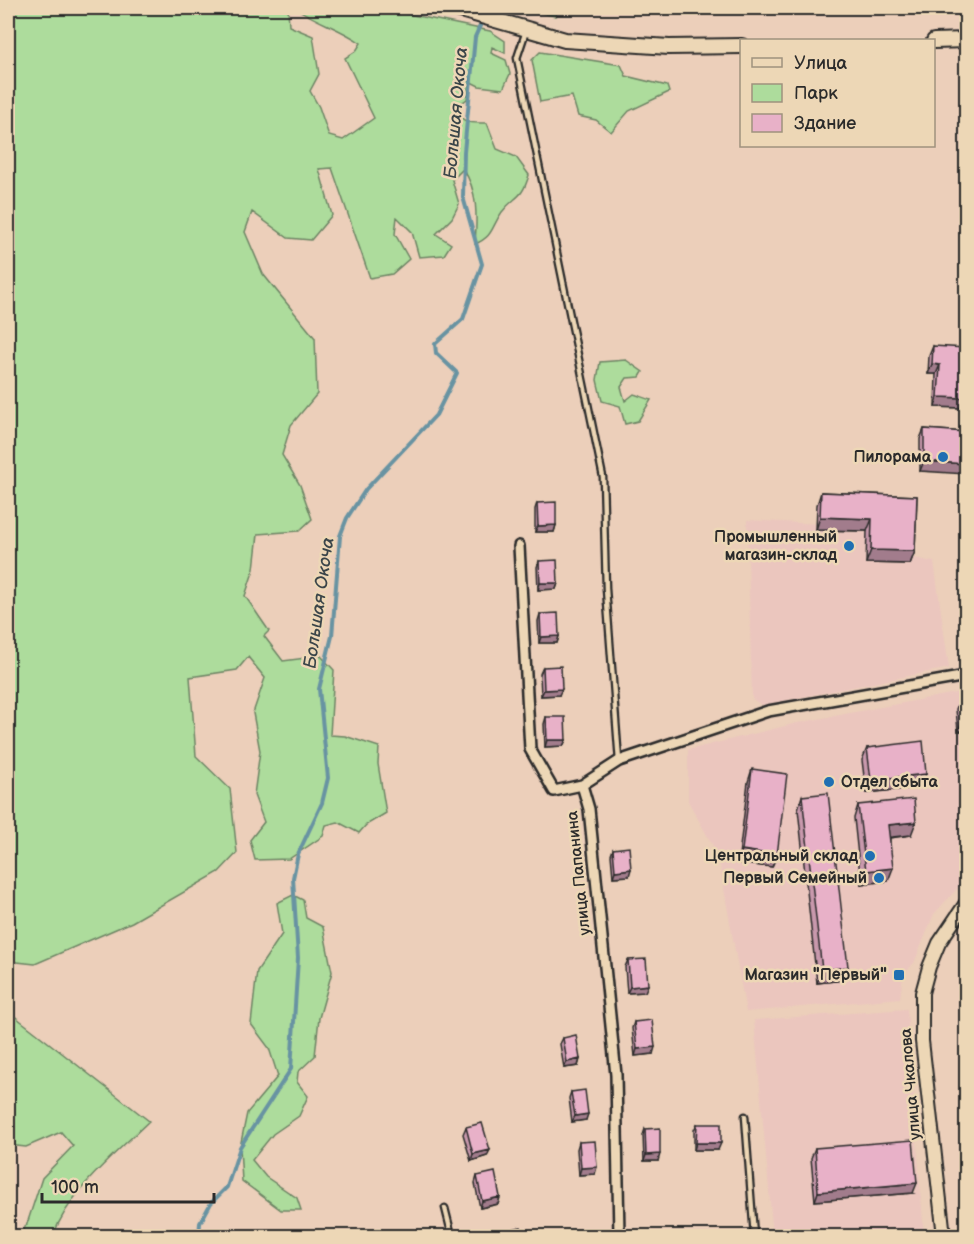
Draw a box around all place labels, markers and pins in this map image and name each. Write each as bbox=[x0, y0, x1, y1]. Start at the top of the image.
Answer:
place label: Пилорама bbox=[853, 448, 932, 467]
marker: Пилорама bbox=[936, 450, 950, 464]
place label: Промышленный магазин-склад bbox=[714, 528, 837, 565]
marker: Промышленный магазин-склад bbox=[842, 539, 856, 553]
place label: Отдел сбыта bbox=[841, 773, 939, 792]
marker: Отдел сбыта bbox=[822, 775, 836, 789]
place label: Центральный склад bbox=[705, 847, 858, 866]
marker: Центральный склад bbox=[863, 849, 877, 863]
place label: Первый Семейный bbox=[723, 869, 867, 888]
marker: Первый Семейный bbox=[872, 871, 886, 885]
place label: Магазин "Первый" bbox=[744, 966, 887, 985]
marker: Магазин "Первый" bbox=[892, 968, 906, 982]

